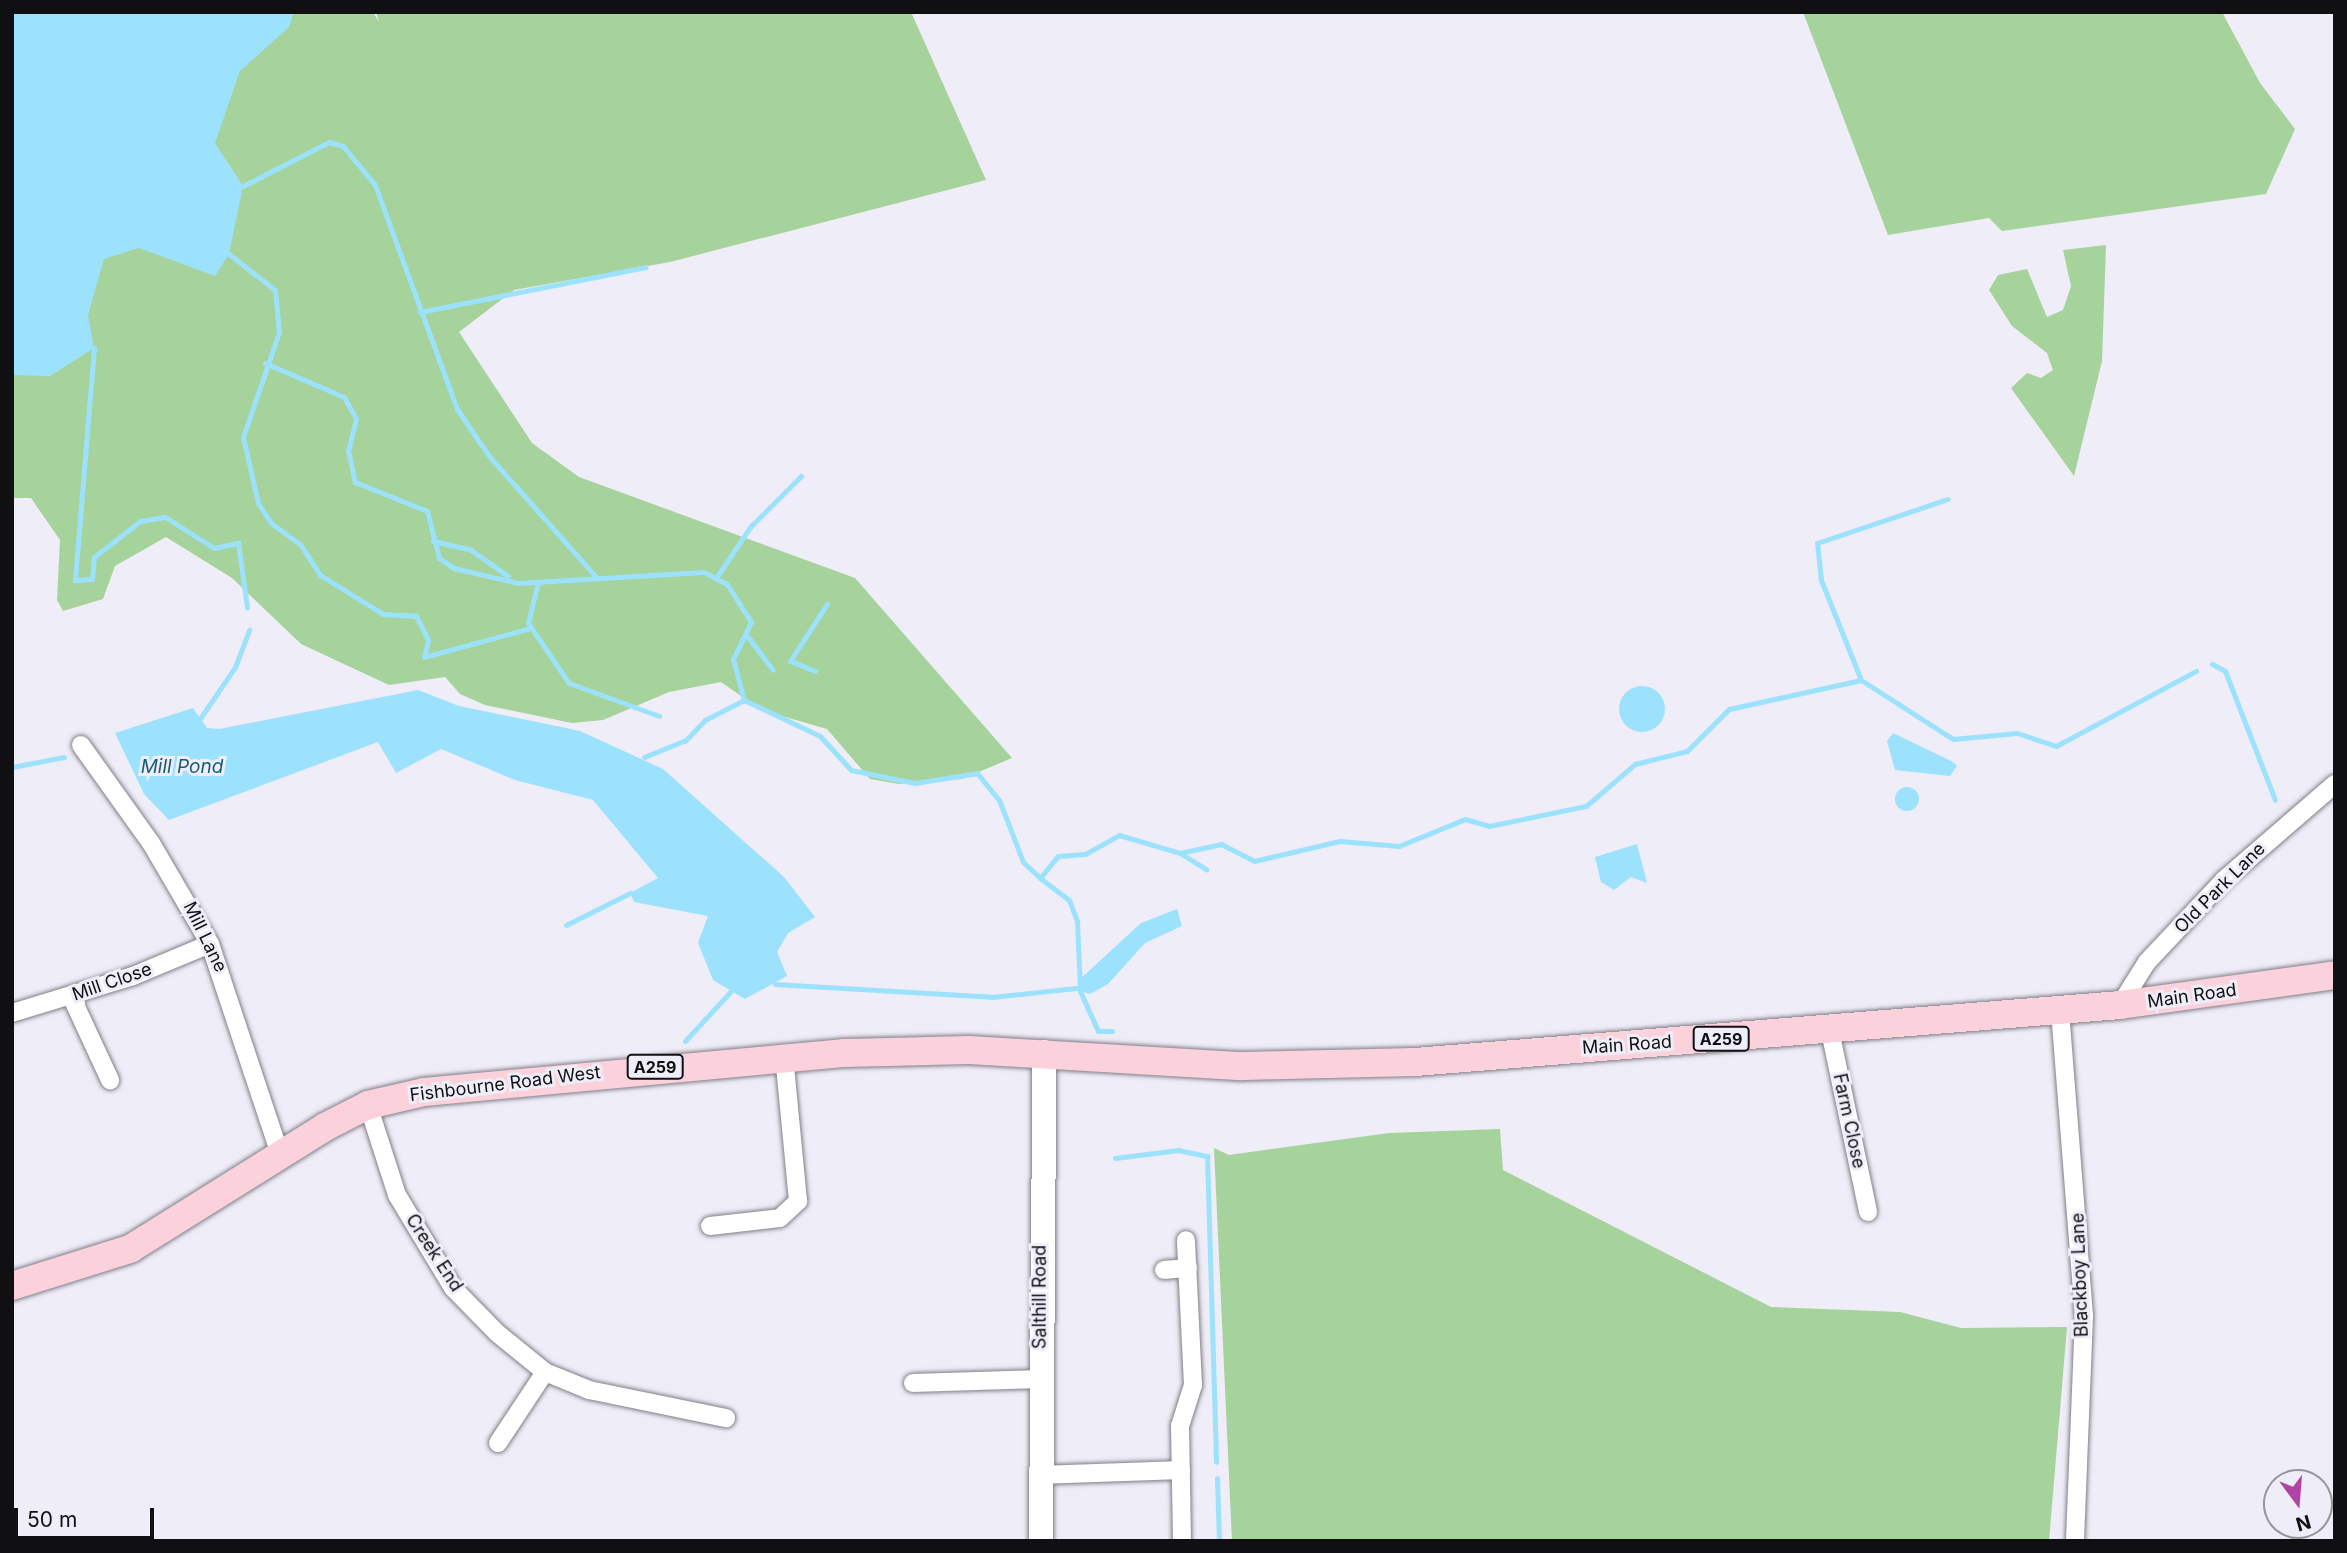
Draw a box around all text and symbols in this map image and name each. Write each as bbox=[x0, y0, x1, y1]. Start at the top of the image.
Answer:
water label: Mill Pond bbox=[141, 756, 223, 778]
street label: Old Park Lane bbox=[2170, 838, 2270, 938]
street label: Mill Lane bbox=[179, 898, 231, 976]
street label: Mill Close bbox=[69, 958, 155, 1006]
street label: Main Road bbox=[2146, 979, 2238, 1013]
road number: A259 bbox=[1691, 1026, 1751, 1051]
street label: Main Road bbox=[1581, 1031, 1673, 1059]
road number: A259 bbox=[625, 1054, 685, 1079]
street label: Fishbourne Road West bbox=[408, 1062, 602, 1106]
street label: Farm Close bbox=[1828, 1072, 1870, 1170]
street label: Creek End bbox=[401, 1210, 467, 1296]
street label: Blackboy Lane bbox=[2067, 1212, 2093, 1338]
street label: Salthill Road bbox=[1029, 1245, 1051, 1349]
north arrow bbox=[2263, 1469, 2333, 1539]
scale bar bbox=[18, 1494, 158, 1538]
text: 50 m bbox=[27, 1507, 77, 1532]
text: N bbox=[2293, 1510, 2314, 1536]

